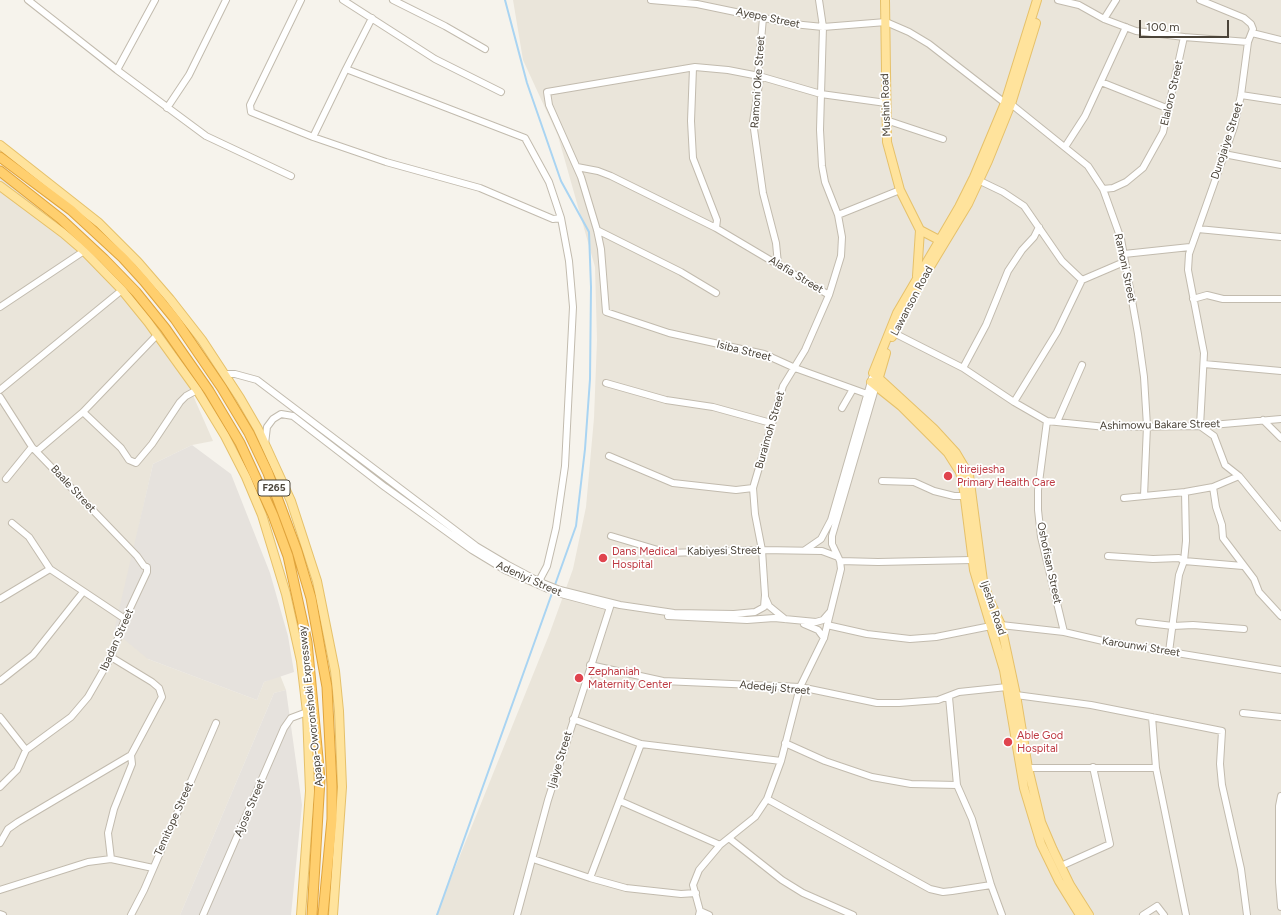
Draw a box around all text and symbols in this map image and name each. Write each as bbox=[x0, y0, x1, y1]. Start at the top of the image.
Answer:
street label: Ayepe Street bbox=[735, 5, 801, 31]
scale bar bbox=[1141, 12, 1231, 38]
text: 100 m bbox=[1146, 20, 1180, 34]
street label: Ramoni Oke Street bbox=[748, 35, 768, 129]
street label: Elaloro Street bbox=[1158, 59, 1186, 127]
street label: Mushin Road bbox=[878, 73, 894, 137]
street label: Durojaiye Street bbox=[1208, 101, 1246, 181]
street label: Ramoni Street bbox=[1111, 232, 1139, 304]
street label: Alafia Street bbox=[766, 254, 826, 296]
street label: Lawanson Road bbox=[888, 264, 936, 338]
street label: Isiba Street bbox=[715, 338, 773, 364]
street label: Buraimoh Street bbox=[753, 390, 787, 470]
street label: Ashimowu Bakare Street bbox=[1100, 417, 1220, 433]
street label: Baale Street bbox=[48, 463, 98, 515]
place label: Itireijesha Primary Health Care bbox=[957, 463, 1055, 489]
marker: Itireijesha Primary Health Care bbox=[942, 470, 954, 482]
road number: F265 bbox=[258, 480, 290, 496]
street label: Oshofisan Street bbox=[1034, 521, 1064, 605]
street label: Kabiyesi Street bbox=[687, 544, 761, 558]
place label: Dans Medical Hospital bbox=[612, 545, 677, 571]
marker: Dans Medical Hospital bbox=[597, 552, 609, 564]
street label: Adeniyi Street bbox=[494, 559, 564, 599]
street label: Ijesha Road bbox=[978, 579, 1008, 637]
street label: Ibadan Street bbox=[97, 607, 137, 673]
street label: Apapa-Oworonshoki Expressway bbox=[296, 625, 326, 787]
street label: Karounwi Street bbox=[1101, 634, 1181, 660]
place label: Zephaniah Maternity Center bbox=[588, 665, 672, 691]
marker: Zephaniah Maternity Center bbox=[573, 672, 585, 684]
street label: Adedeji Street bbox=[739, 678, 811, 698]
place label: Able God Hospital bbox=[1017, 729, 1063, 755]
street label: Ijaiye Street bbox=[545, 730, 575, 790]
marker: Able God Hospital bbox=[1002, 736, 1014, 748]
street label: Ajose Street bbox=[232, 777, 268, 839]
street label: Temitope Street bbox=[152, 780, 196, 858]

